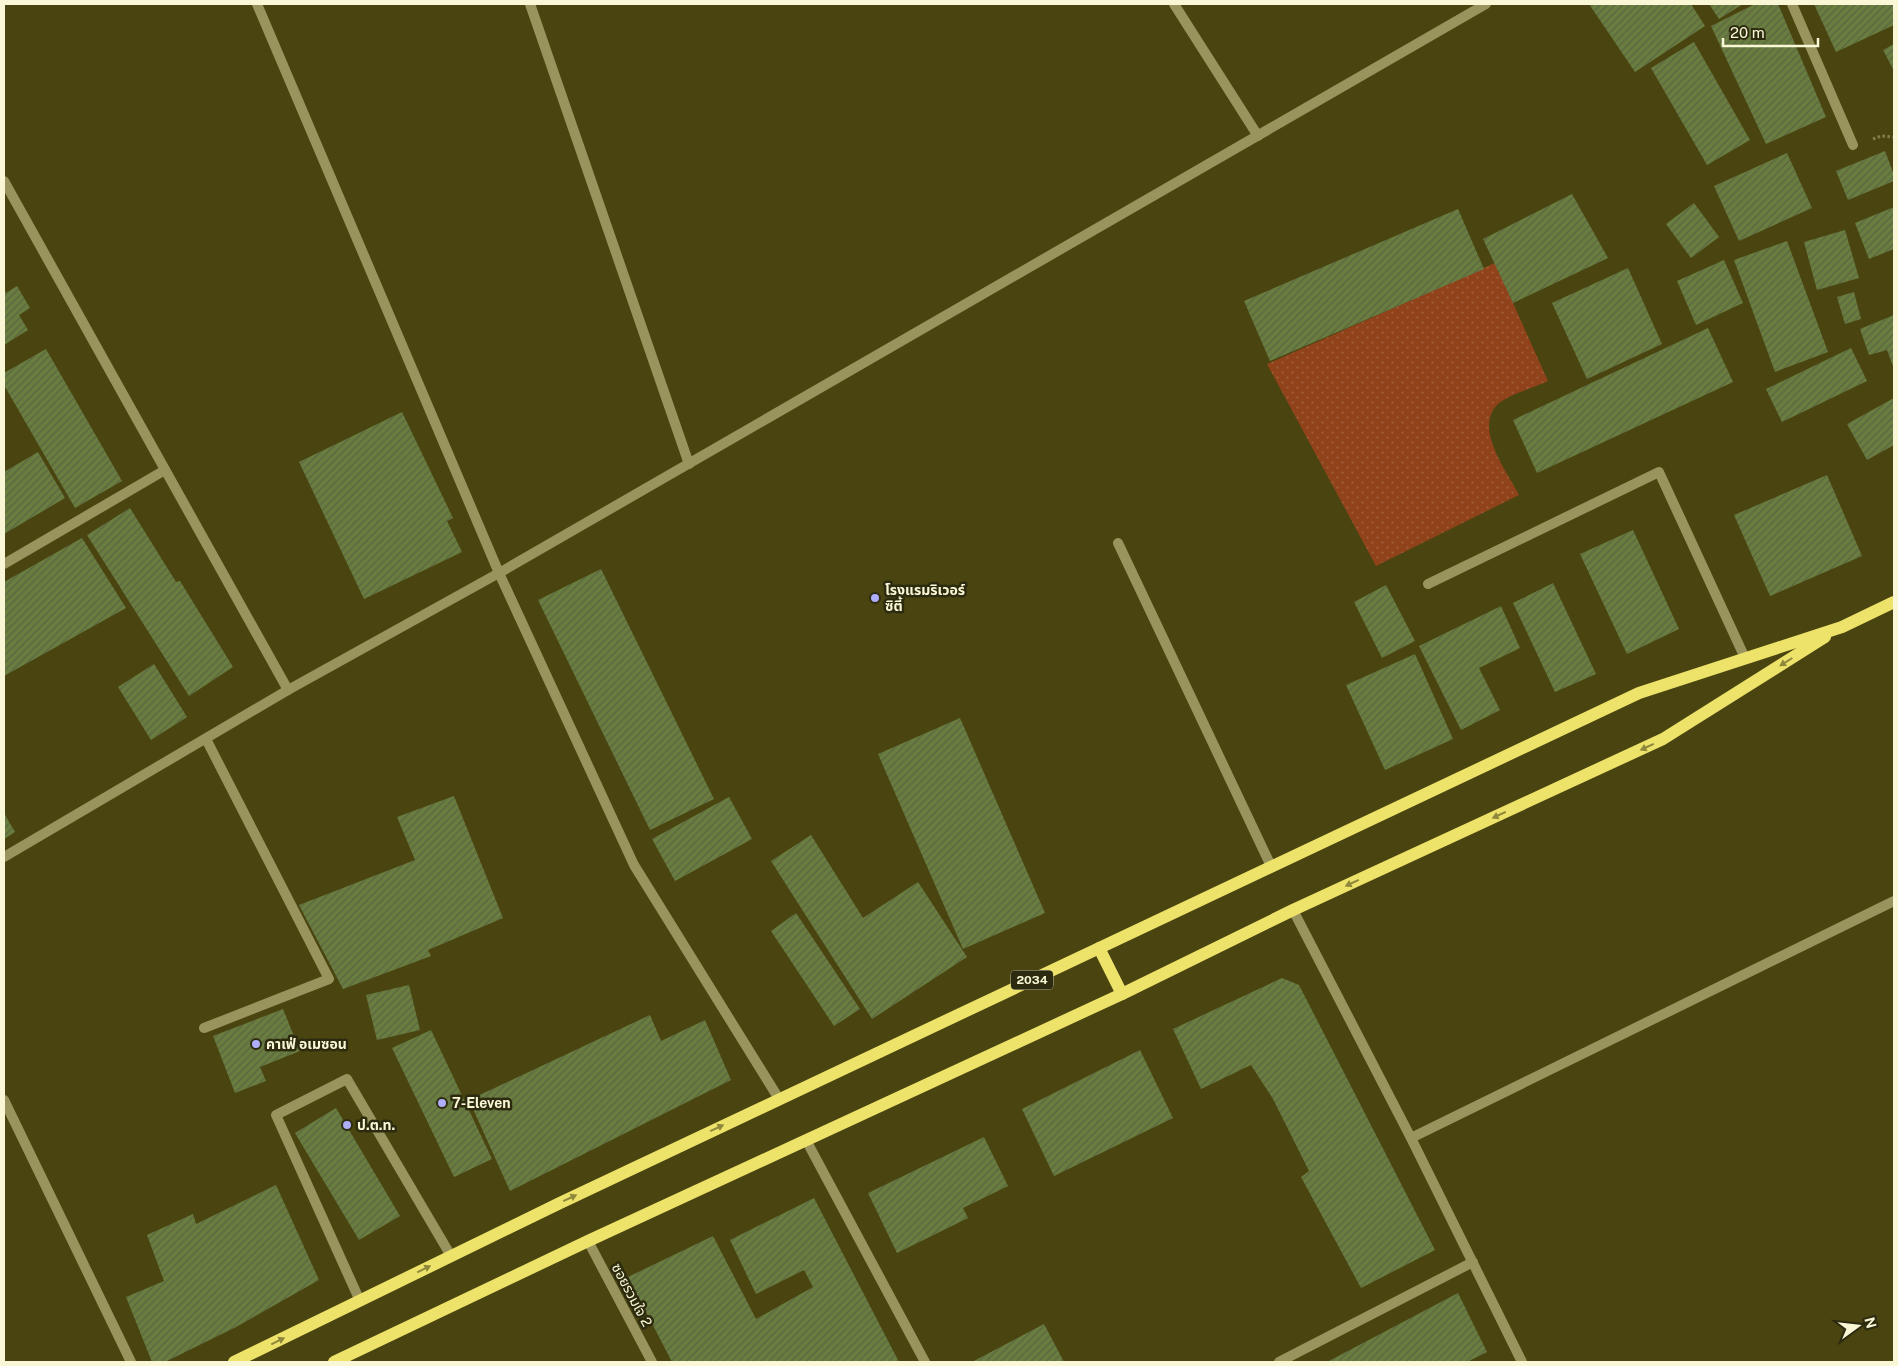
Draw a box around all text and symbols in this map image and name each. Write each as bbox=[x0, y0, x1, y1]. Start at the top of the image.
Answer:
scale bar bbox=[1723, 15, 1818, 47]
text: 20 m bbox=[1730, 24, 1765, 41]
place label: โรงแรมริเวอร์ ซิตี้ bbox=[885, 582, 965, 614]
marker: โรงแรมริเวอร์ ซิตี้ bbox=[869, 592, 881, 604]
one-way arrow bbox=[1779, 657, 1792, 667]
one-way arrow bbox=[1640, 743, 1654, 751]
one-way arrow bbox=[1492, 811, 1506, 819]
one-way arrow bbox=[1345, 879, 1359, 887]
road number: 2034 bbox=[1011, 970, 1053, 990]
place label: คาเฟ่ อเมซอน bbox=[266, 1036, 347, 1052]
marker: คาเฟ่ อเมซอน bbox=[250, 1038, 262, 1050]
place label: 7-Eleven bbox=[452, 1095, 511, 1111]
marker: 7-Eleven bbox=[436, 1097, 448, 1109]
place label: ป.ต.ท. bbox=[357, 1117, 395, 1133]
marker: ป.ต.ท. bbox=[341, 1119, 353, 1131]
one-way arrow bbox=[710, 1124, 724, 1132]
one-way arrow bbox=[563, 1194, 577, 1202]
street label: ซอยรวมใจ 2 bbox=[609, 1261, 655, 1329]
one-way arrow bbox=[417, 1265, 431, 1273]
north arrow bbox=[1833, 1301, 1883, 1351]
text: N bbox=[1861, 1315, 1880, 1330]
one-way arrow bbox=[271, 1337, 285, 1345]

